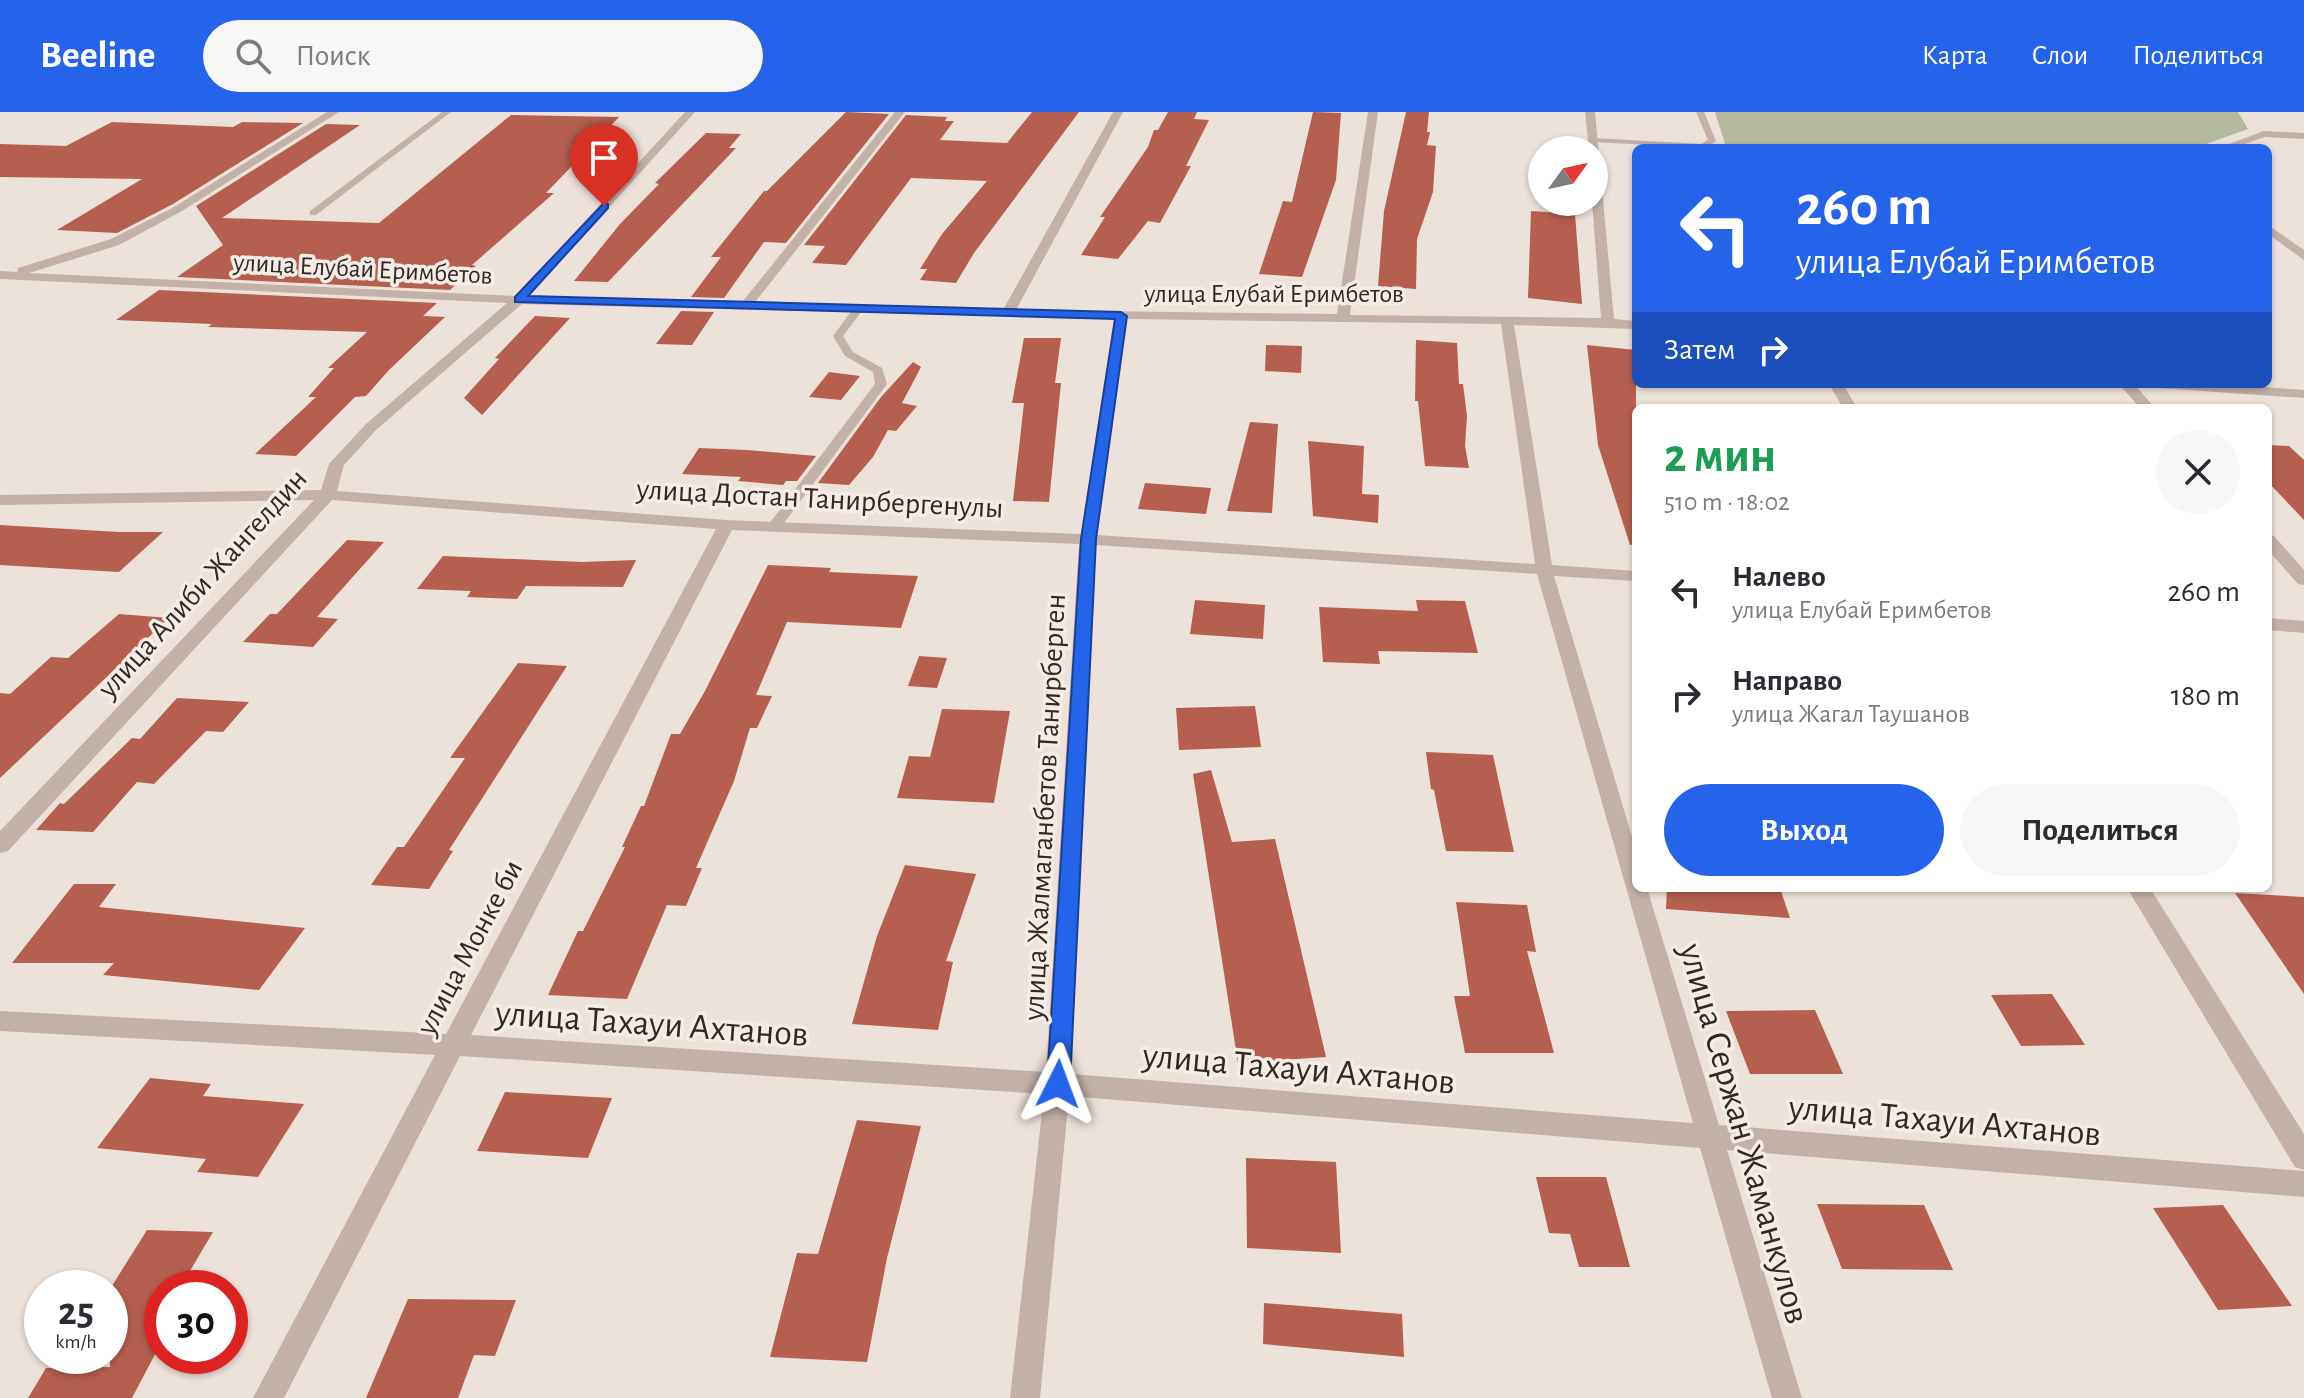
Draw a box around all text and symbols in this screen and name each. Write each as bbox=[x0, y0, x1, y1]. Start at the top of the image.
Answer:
search box bbox=[203, 20, 763, 92]
icon: search bbox=[231, 34, 275, 78]
text: Beeline bbox=[40, 37, 155, 75]
text: Поиск bbox=[295, 41, 370, 71]
text: Карта bbox=[1922, 42, 1988, 70]
text: Слои bbox=[2032, 42, 2088, 70]
text: Поделиться bbox=[2132, 42, 2264, 70]
pin bbox=[570, 124, 638, 206]
icon: arrive bbox=[582, 136, 626, 180]
north arrow bbox=[1528, 136, 1608, 216]
map controls bbox=[1528, 136, 1608, 216]
icon: left bbox=[1664, 176, 1768, 280]
text: 260 m bbox=[1796, 179, 1932, 235]
text: улица Елубай Еримбетов bbox=[1796, 244, 2155, 280]
street label: улица Елубай Еримбетов bbox=[232, 249, 493, 289]
street label: улица Елубай Еримбетов bbox=[1143, 281, 1404, 307]
icon: right bbox=[1751, 328, 1795, 372]
text: Затем bbox=[1664, 335, 1735, 365]
button: close bbox=[2156, 430, 2240, 514]
text: 2 мин bbox=[1664, 433, 1776, 481]
street label: улица Алиби Жангелдин bbox=[92, 463, 313, 705]
street label: улица Достан Танирбергенулы bbox=[635, 474, 1004, 524]
text: 510 m · 18:02 bbox=[1664, 489, 1790, 515]
text: Налево bbox=[1732, 562, 1826, 592]
icon: left bbox=[1664, 570, 1708, 614]
text: 260 m bbox=[2167, 577, 2240, 607]
street label: улица Жалмаганбетов Танирберген bbox=[1019, 593, 1071, 1022]
text: улица Елубай Еримбетов bbox=[1732, 597, 1992, 623]
text: Направо bbox=[1732, 666, 1842, 696]
icon: right bbox=[1664, 674, 1708, 718]
text: 180 m bbox=[2171, 681, 2240, 711]
text: улица Жагал Таушанов bbox=[1732, 701, 1970, 727]
button: Выход bbox=[1664, 784, 1944, 876]
button: Поделиться bbox=[1960, 784, 2240, 876]
street label: улица Монке би bbox=[411, 855, 528, 1041]
street label: улица Сержан Жаманкулов bbox=[1672, 938, 1816, 1328]
street label: улица Тахауи Ахтанов bbox=[493, 995, 809, 1053]
street label: улица Тахауи Ахтанов bbox=[1140, 1037, 1457, 1101]
position arrow bbox=[1016, 1042, 1100, 1126]
street label: улица Тахауи Ахтанов bbox=[1786, 1089, 2103, 1153]
speed limit sign: 30 bbox=[144, 1270, 248, 1374]
text: 25 bbox=[58, 1292, 94, 1332]
text: km/h bbox=[55, 1332, 97, 1352]

